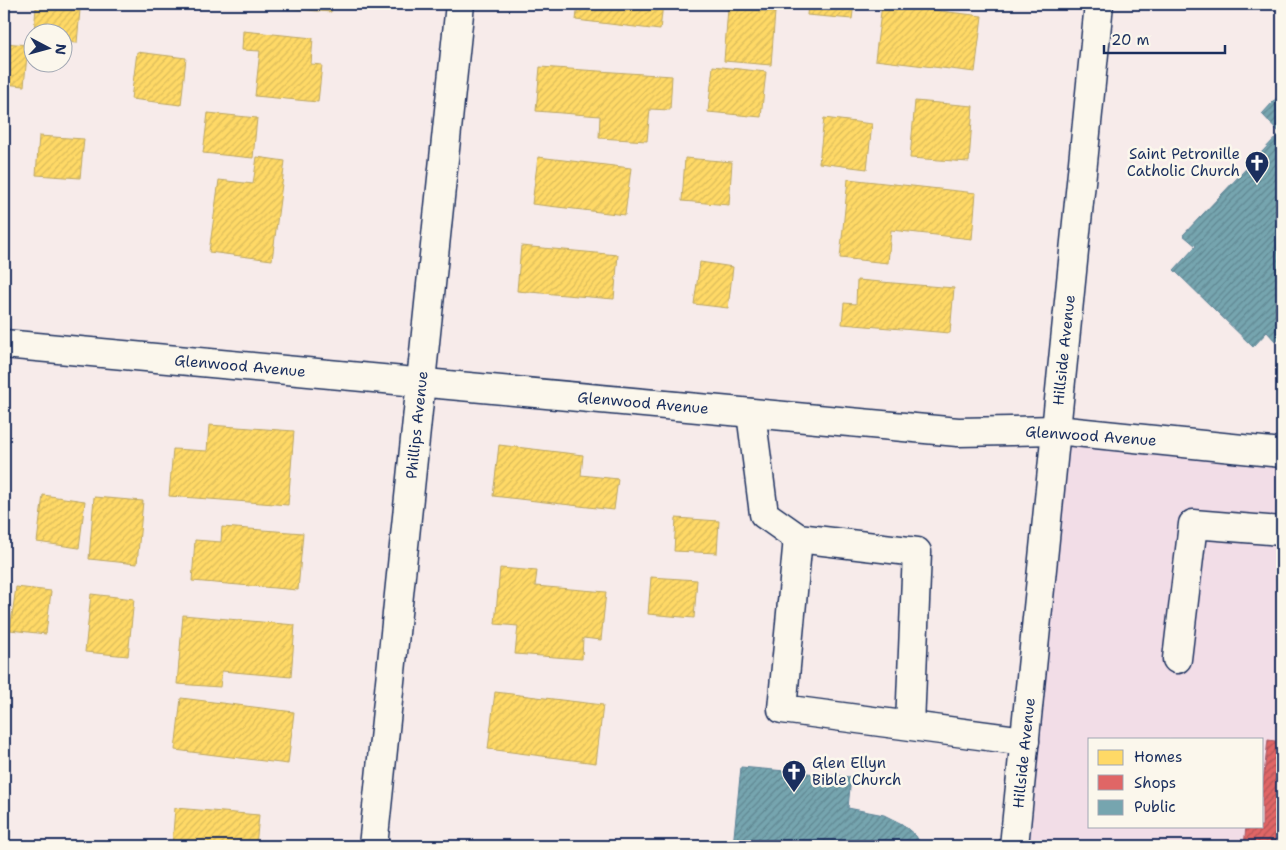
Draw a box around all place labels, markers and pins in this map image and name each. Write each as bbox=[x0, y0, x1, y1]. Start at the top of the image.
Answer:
place label: Saint Petronille Catholic Church bbox=[1127, 144, 1240, 181]
church icon: Saint Petronille Catholic Church bbox=[1244, 150, 1270, 184]
place label: Glen Ellyn Bible Church bbox=[812, 753, 901, 790]
church icon: Glen Ellyn Bible Church bbox=[781, 759, 807, 793]

